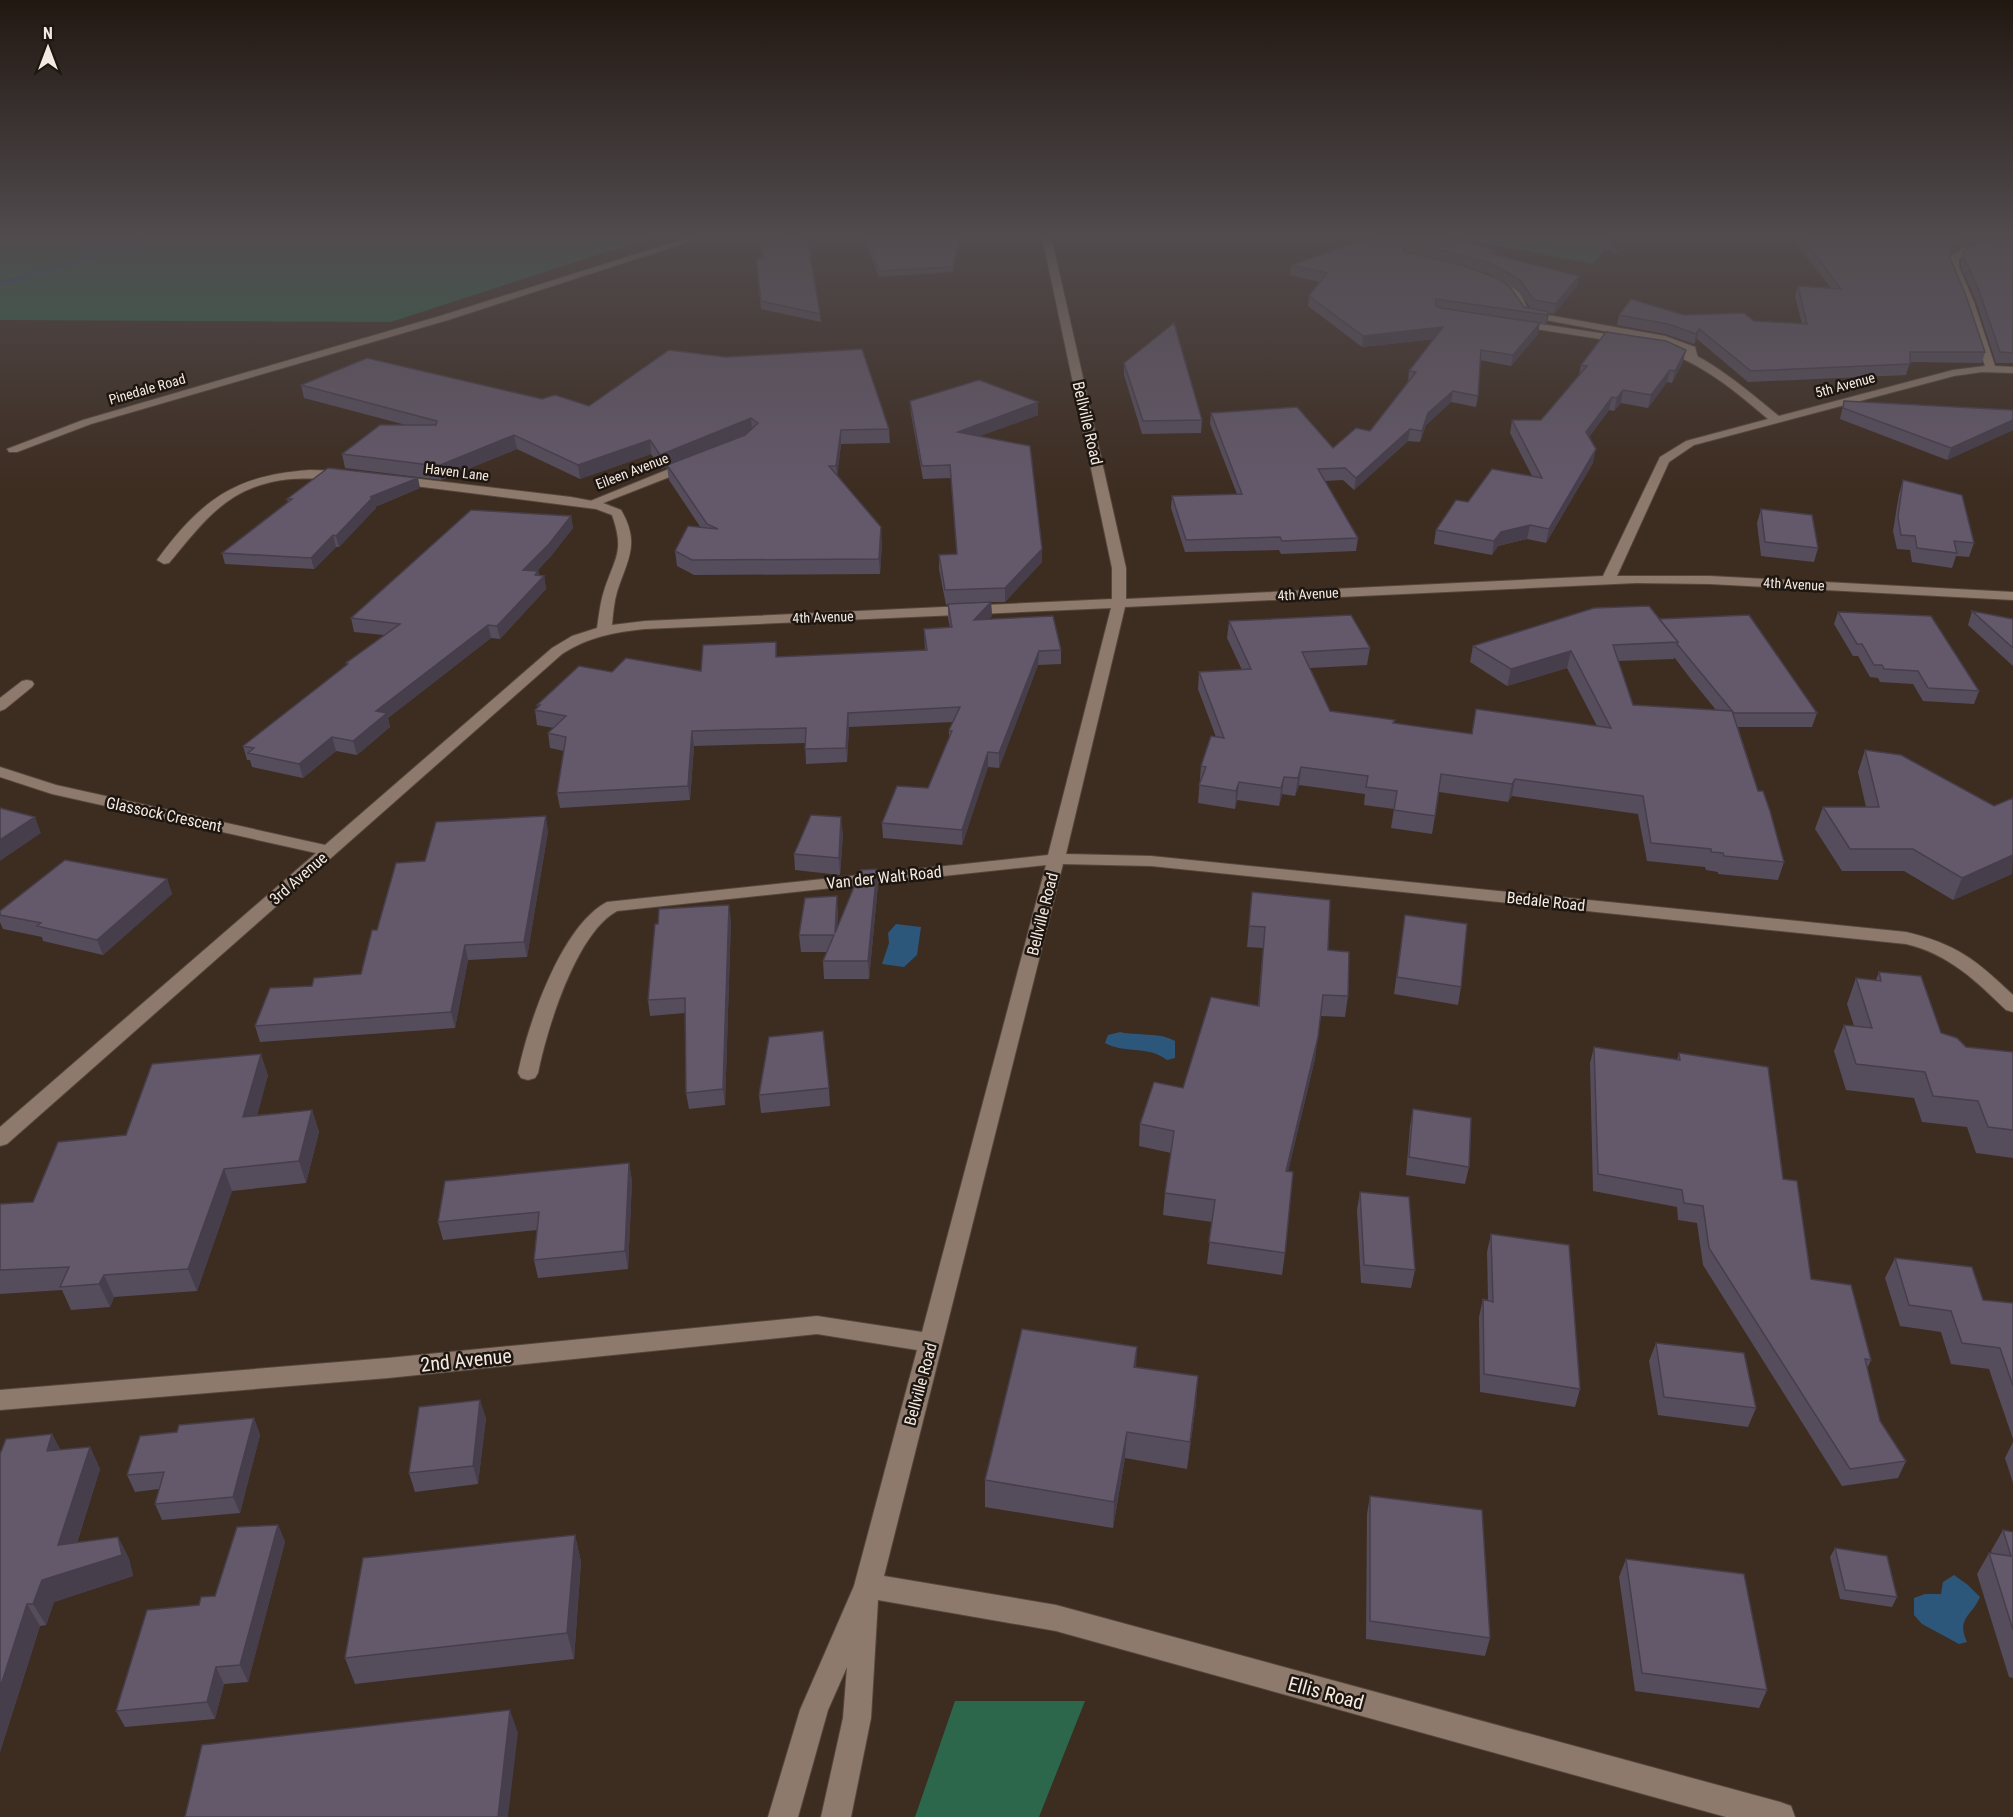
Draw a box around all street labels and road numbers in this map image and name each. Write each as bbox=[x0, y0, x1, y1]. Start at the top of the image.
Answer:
street label: 5th Avenue bbox=[1813, 369, 1877, 401]
street label: Pinedale Road bbox=[107, 370, 187, 408]
street label: Bellville Road bbox=[1069, 380, 1106, 467]
street label: Eileen Avenue bbox=[593, 450, 671, 492]
street label: Haven Lane bbox=[424, 460, 490, 484]
street label: 4th Avenue bbox=[1763, 574, 1825, 594]
street label: 4th Avenue bbox=[1277, 584, 1339, 604]
street label: 4th Avenue bbox=[792, 608, 854, 626]
street label: Glassock Crescent bbox=[104, 793, 224, 836]
street label: 3rd Avenue bbox=[266, 848, 331, 909]
street label: Van der Walt Road bbox=[826, 862, 942, 893]
street label: Bellville Road bbox=[1023, 871, 1062, 958]
street label: Bedale Road bbox=[1506, 888, 1586, 915]
street label: Bellville Road bbox=[900, 1341, 941, 1428]
street label: 2nd Avenue bbox=[419, 1343, 513, 1377]
street label: Ellis Road bbox=[1285, 1671, 1367, 1715]

